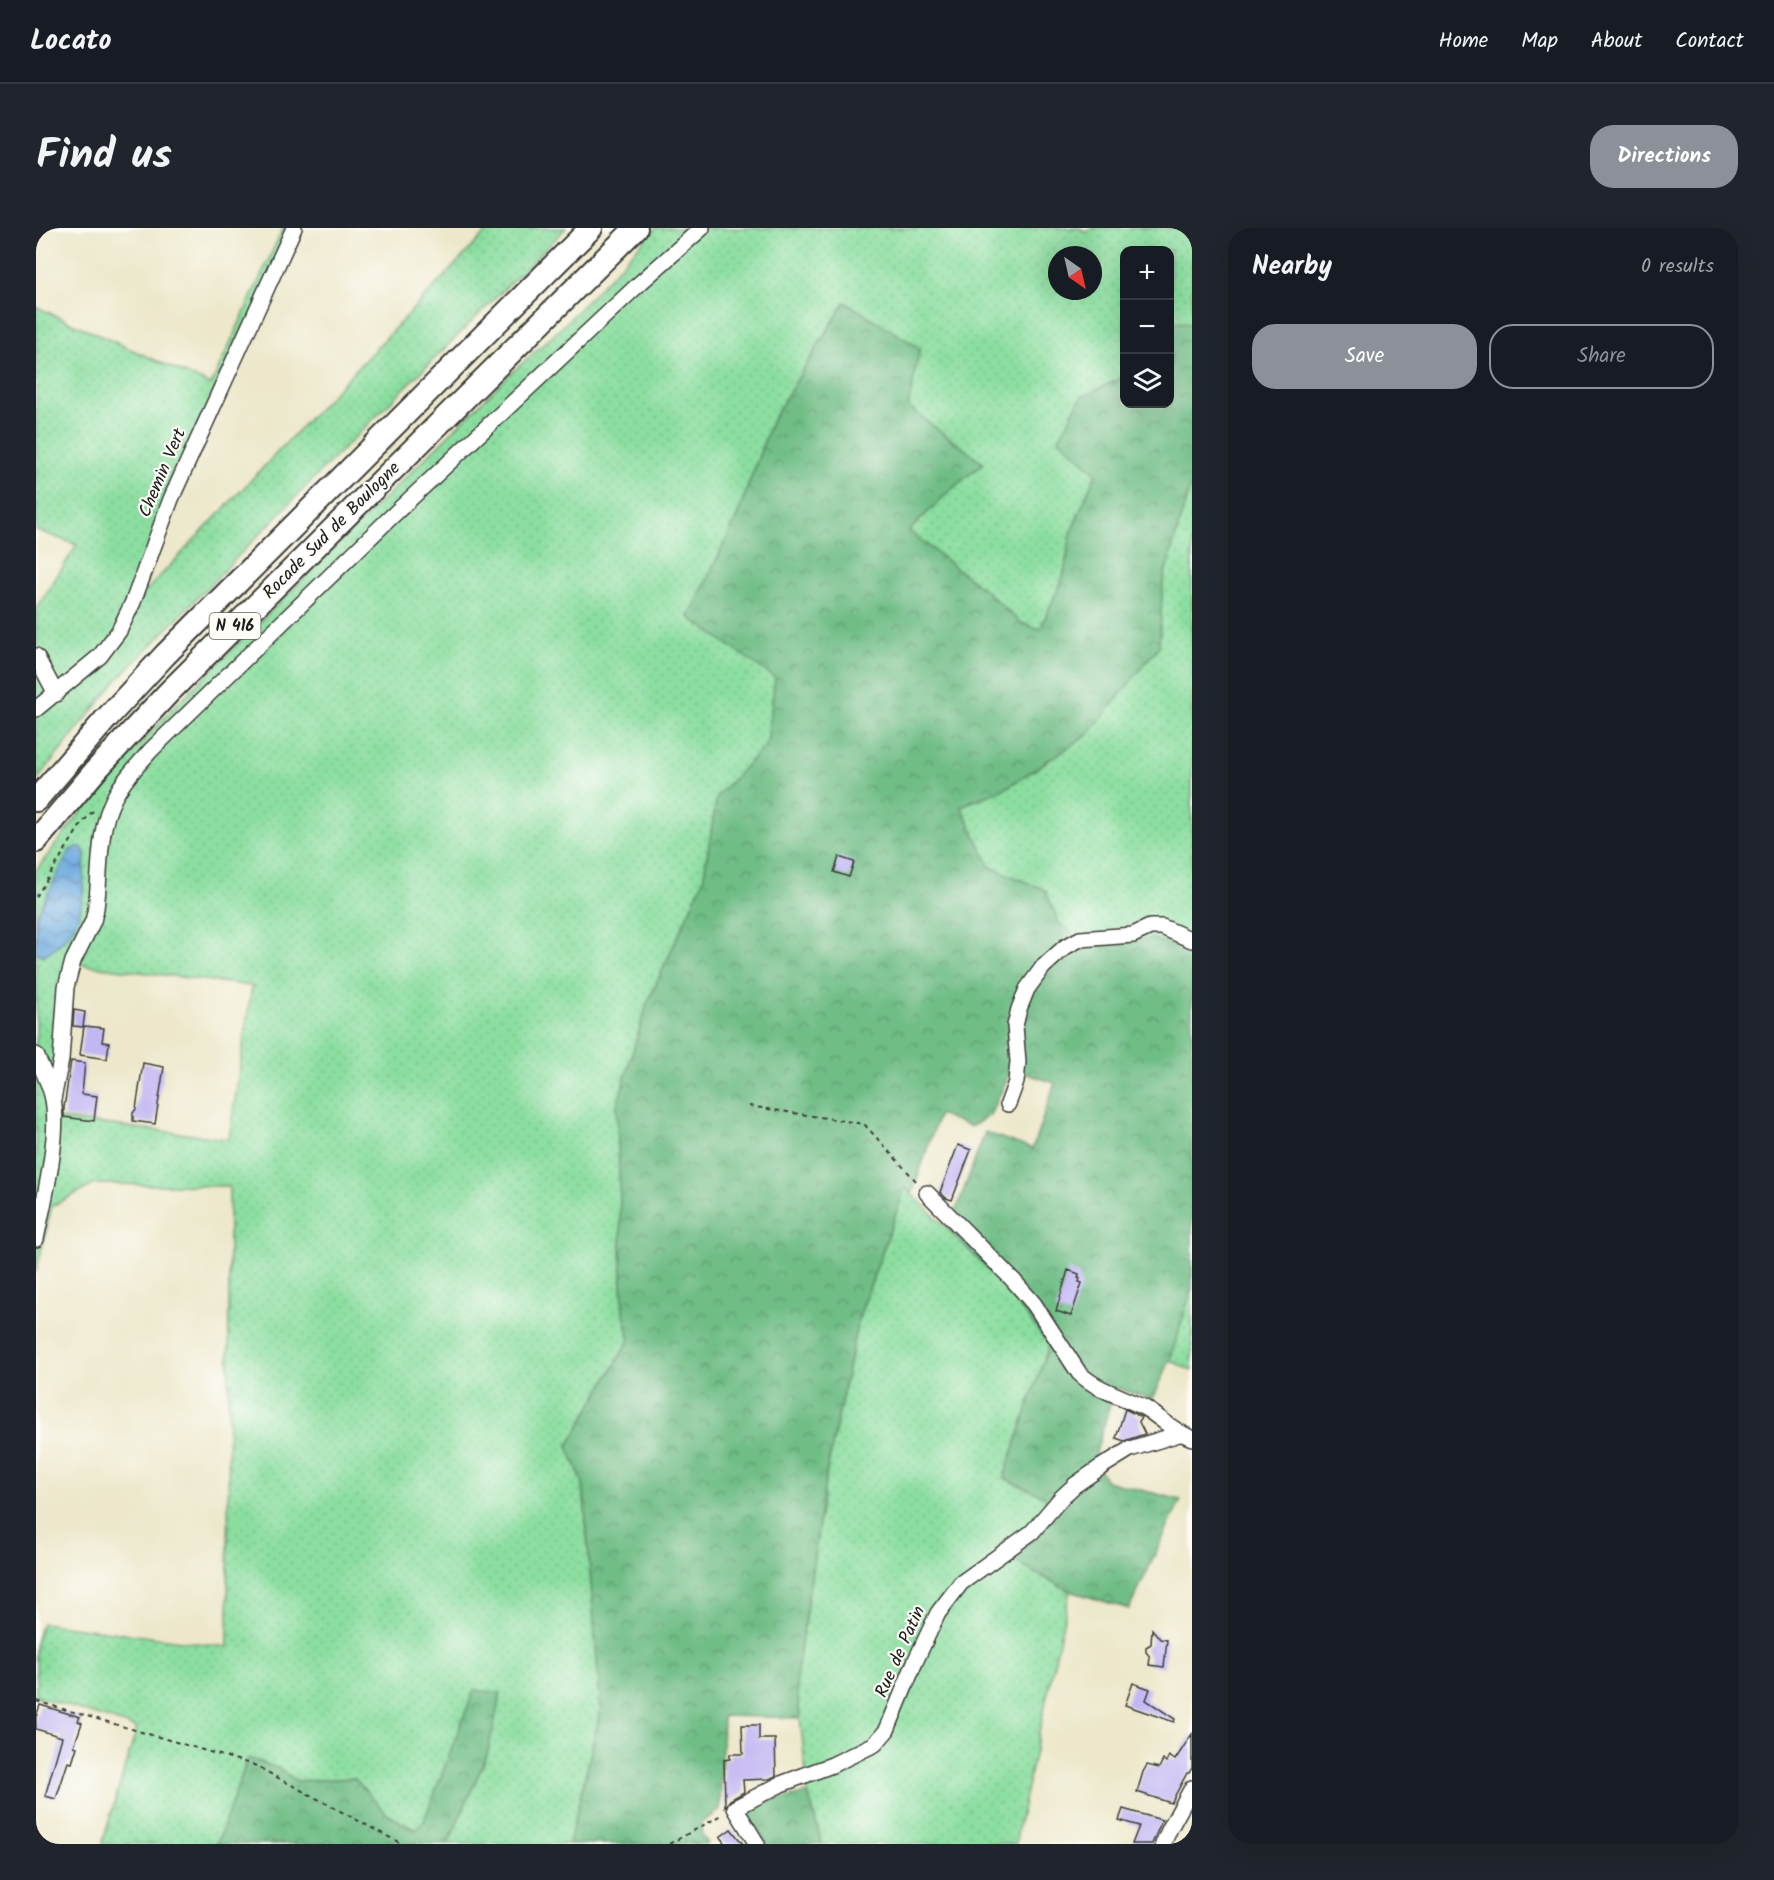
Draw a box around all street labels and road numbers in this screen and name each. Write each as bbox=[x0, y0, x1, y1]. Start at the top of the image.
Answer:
street label: Chemin Vert bbox=[131, 423, 195, 522]
street label: Rocade Sud de Boulogne bbox=[256, 455, 408, 607]
road number: N 416 bbox=[210, 613, 260, 639]
street label: Rue de Patin bbox=[868, 1601, 934, 1703]

